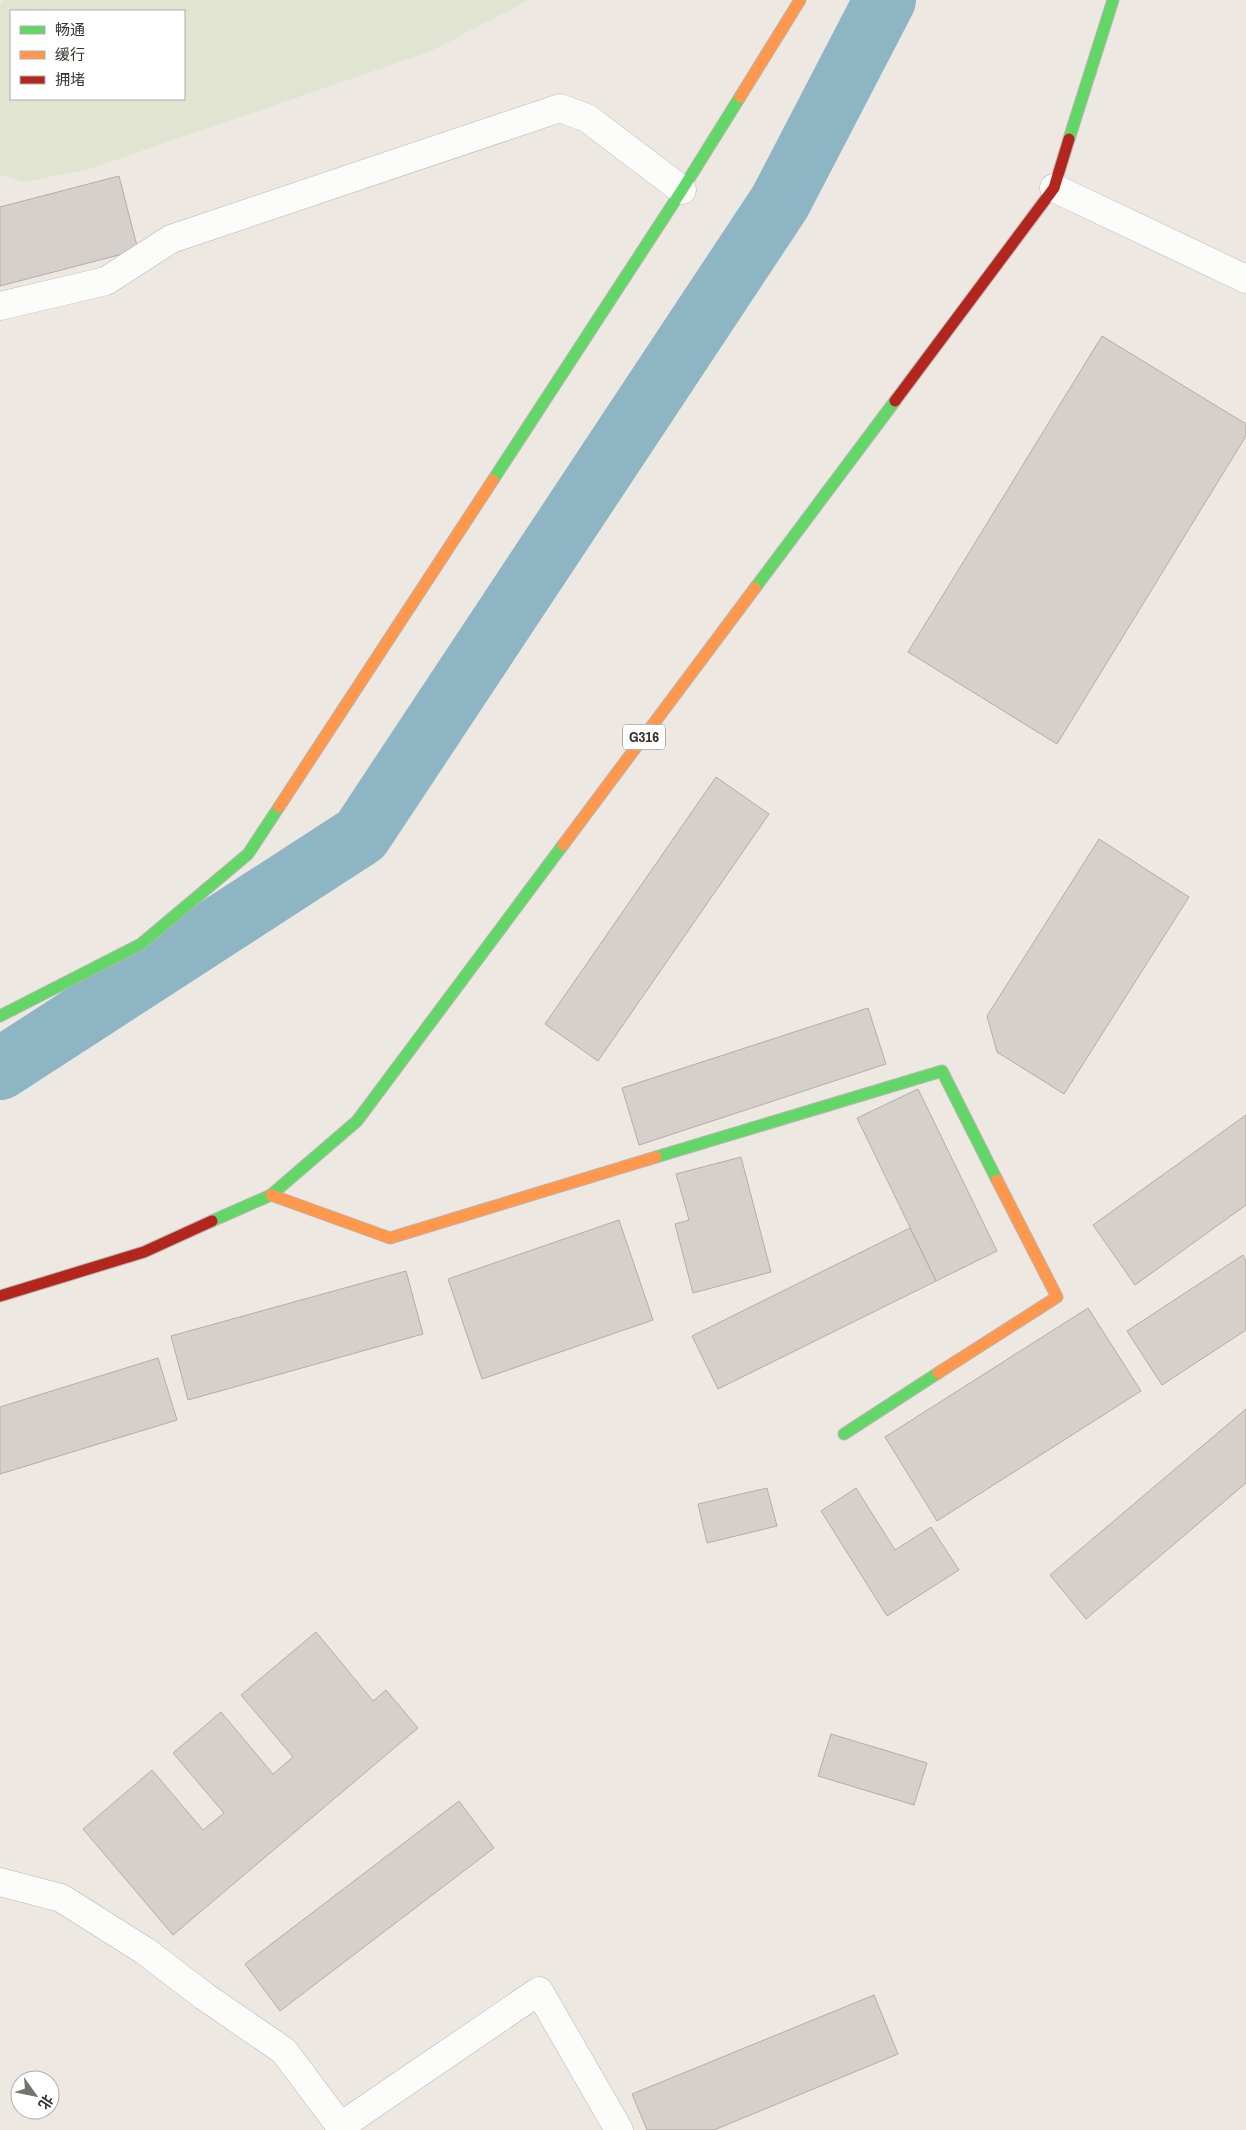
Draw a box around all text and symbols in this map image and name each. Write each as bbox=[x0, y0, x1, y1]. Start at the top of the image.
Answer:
legend bbox=[10, 10, 185, 100]
text: 畅通 bbox=[55, 19, 85, 40]
text: 缓行 bbox=[55, 44, 85, 65]
text: 拥堵 bbox=[55, 69, 85, 90]
road number: G316 bbox=[623, 724, 665, 750]
north arrow bbox=[10, 2070, 60, 2120]
text: 北 bbox=[35, 2091, 57, 2113]

